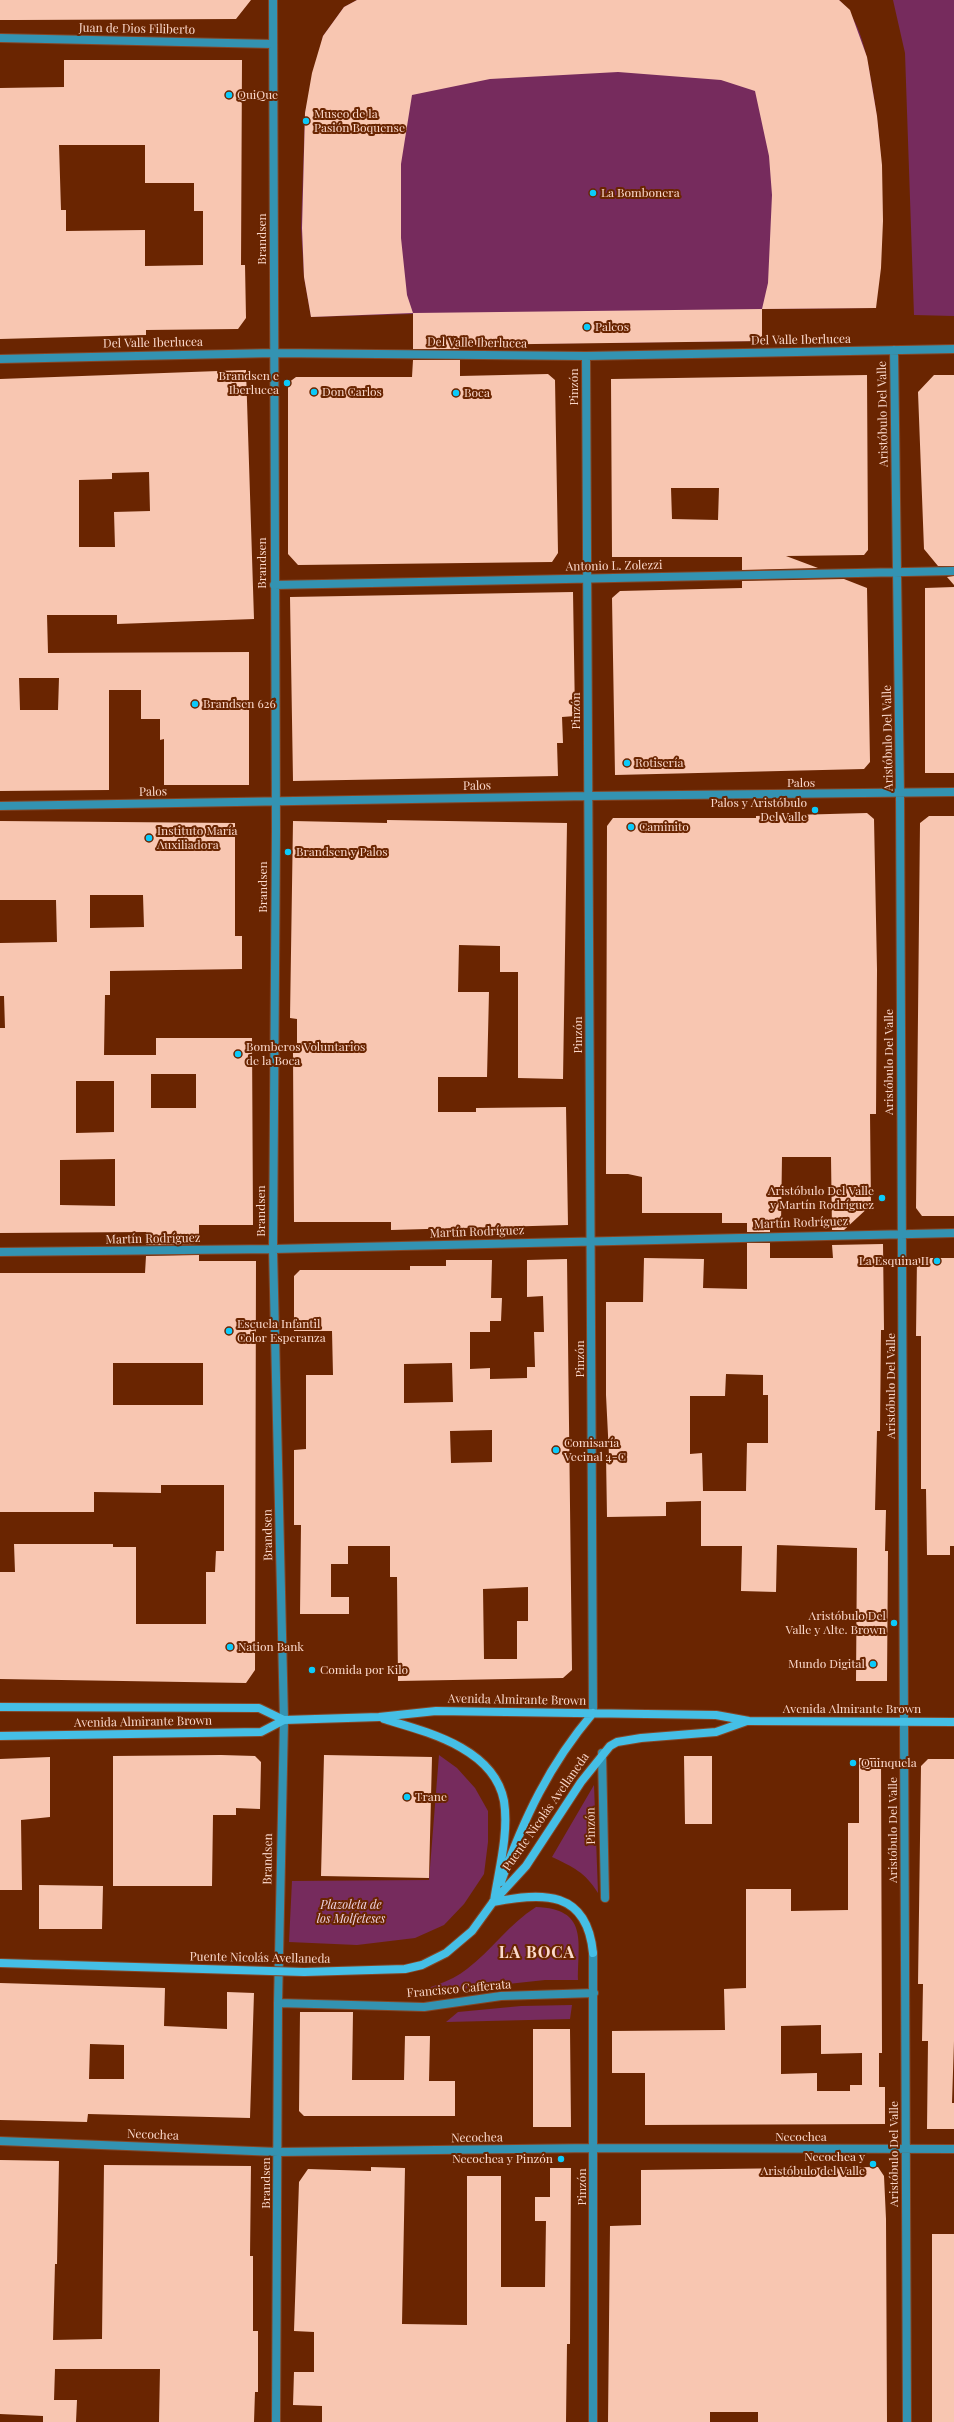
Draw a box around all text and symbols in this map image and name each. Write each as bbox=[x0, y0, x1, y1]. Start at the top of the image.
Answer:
street label: Juan de Dios Filiberto bbox=[79, 21, 195, 37]
place label: QuiQue bbox=[237, 88, 278, 102]
marker: QuiQue bbox=[224, 90, 234, 100]
place label: Museo de la Pasión Boquense bbox=[314, 107, 405, 135]
marker: Museo de la Pasión Boquense bbox=[301, 116, 311, 126]
place label: La Bombonera bbox=[601, 186, 680, 200]
marker: La Bombonera bbox=[588, 188, 598, 198]
street label: Brandsen bbox=[255, 213, 269, 265]
place label: Palcos bbox=[595, 320, 629, 334]
marker: Palcos bbox=[582, 322, 592, 332]
street label: Del Valle Iberlucea bbox=[751, 332, 851, 348]
street label: Del Valle Iberlucea bbox=[103, 335, 203, 351]
street label: Del Valle Iberlucea bbox=[427, 335, 527, 351]
street label: Aristóbulo Del Valle bbox=[875, 361, 891, 467]
street label: Pinzón bbox=[567, 368, 581, 406]
place label: Brandsen e Iberlucea bbox=[218, 369, 279, 397]
marker: Brandsen e Iberlucea bbox=[282, 378, 292, 388]
place label: Don Carlos bbox=[322, 385, 382, 399]
place label: Boca bbox=[464, 386, 490, 400]
marker: Don Carlos bbox=[309, 387, 319, 397]
marker: Boca bbox=[451, 388, 461, 398]
street label: Brandsen bbox=[255, 537, 269, 589]
street label: Antonio L. Zolezzi bbox=[566, 558, 662, 574]
street label: Aristóbulo Del Valle bbox=[880, 685, 896, 791]
street label: Pinzón bbox=[569, 692, 583, 730]
place label: Brandsen 626 bbox=[203, 697, 276, 711]
marker: Brandsen 626 bbox=[190, 699, 200, 709]
place label: Rotisería bbox=[635, 756, 683, 770]
marker: Rotisería bbox=[622, 758, 632, 768]
street label: Palos bbox=[787, 776, 815, 790]
street label: Palos bbox=[463, 779, 491, 793]
street label: Palos bbox=[139, 785, 167, 799]
place label: Palos y Aristóbulo Del Valle bbox=[711, 796, 807, 824]
marker: Palos y Aristóbulo Del Valle bbox=[810, 805, 820, 815]
place label: Caminito bbox=[639, 820, 689, 834]
marker: Caminito bbox=[626, 822, 636, 832]
place label: Instituto María Auxiliadora bbox=[157, 824, 238, 852]
marker: Instituto María Auxiliadora bbox=[144, 833, 154, 843]
place label: Brandsen y Palos bbox=[296, 845, 388, 859]
marker: Brandsen y Palos bbox=[283, 847, 293, 857]
street label: Brandsen bbox=[256, 861, 270, 913]
street label: Aristóbulo Del Valle bbox=[882, 1009, 896, 1115]
street label: Pinzón bbox=[571, 1016, 585, 1054]
place label: Bomberos Voluntarios de la Boca bbox=[246, 1040, 365, 1068]
marker: Bomberos Voluntarios de la Boca bbox=[233, 1049, 243, 1059]
place label: Aristóbulo Del Valle y Martín Rodríguez bbox=[768, 1184, 874, 1212]
street label: Brandsen bbox=[254, 1185, 268, 1237]
marker: Aristóbulo Del Valle y Martín Rodríguez bbox=[877, 1193, 887, 1203]
street label: Martín Rodríguez bbox=[753, 1214, 849, 1232]
street label: Martín Rodríguez bbox=[429, 1223, 525, 1241]
street label: Martín Rodríguez bbox=[105, 1231, 201, 1247]
place label: La Esquina II bbox=[859, 1254, 929, 1268]
marker: La Esquina II bbox=[932, 1256, 942, 1266]
place label: Escuela Infantil Color Esperanza bbox=[237, 1317, 326, 1345]
marker: Escuela Infantil Color Esperanza bbox=[224, 1326, 234, 1336]
street label: Aristóbulo Del Valle bbox=[884, 1333, 898, 1439]
street label: Pinzón bbox=[573, 1340, 587, 1378]
place label: Comisaría Vecinal 4-C bbox=[564, 1436, 626, 1464]
marker: Comisaría Vecinal 4-C bbox=[551, 1445, 561, 1455]
street label: Brandsen bbox=[260, 1509, 276, 1561]
place label: Aristóbulo Del Valle y Alte. Brown bbox=[786, 1609, 886, 1637]
marker: Aristóbulo Del Valle y Alte. Brown bbox=[889, 1618, 899, 1628]
place label: Nation Bank bbox=[238, 1640, 304, 1654]
marker: Nation Bank bbox=[225, 1642, 235, 1652]
place label: Mundo Digital bbox=[788, 1657, 865, 1671]
marker: Mundo Digital bbox=[868, 1659, 878, 1669]
place label: Comida por Kilo bbox=[320, 1663, 408, 1677]
marker: Comida por Kilo bbox=[307, 1665, 317, 1675]
street label: Avenida Almirante Brown bbox=[448, 1692, 586, 1708]
street label: Avenida Almirante Brown bbox=[783, 1702, 921, 1716]
street label: Avenida Almirante Brown bbox=[74, 1714, 212, 1730]
street label: Puente Nicolás Avellaneda bbox=[500, 1750, 592, 1874]
place label: Quinquela bbox=[861, 1756, 917, 1770]
marker: Quinquela bbox=[848, 1758, 858, 1768]
street label: Aristóbulo Del Valle bbox=[886, 1777, 900, 1883]
place label: Trane bbox=[415, 1790, 447, 1804]
marker: Trane bbox=[402, 1792, 412, 1802]
street label: Pinzón bbox=[583, 1807, 599, 1845]
street label: Brandsen bbox=[260, 1833, 276, 1885]
park label: Plazoleta de los Molfeteses bbox=[317, 1898, 385, 1926]
district label: LA BOCA bbox=[499, 1943, 575, 1963]
street label: Puente Nicolás Avellaneda bbox=[189, 1950, 331, 1966]
street label: Francisco Cafferata bbox=[406, 1977, 512, 2001]
street label: Aristóbulo Del Valle bbox=[887, 2101, 901, 2207]
street label: Necochea bbox=[127, 2127, 179, 2143]
street label: Necochea bbox=[451, 2130, 503, 2146]
street label: Necochea bbox=[775, 2130, 827, 2144]
place label: Necochea y Aristóbulo del Valle bbox=[761, 2150, 865, 2178]
place label: Necochea y Pinzón bbox=[452, 2152, 553, 2166]
marker: Necochea y Pinzón bbox=[556, 2154, 566, 2164]
street label: Brandsen bbox=[259, 2157, 273, 2209]
marker: Necochea y Aristóbulo del Valle bbox=[868, 2159, 878, 2169]
street label: Pinzón bbox=[575, 2168, 589, 2206]

